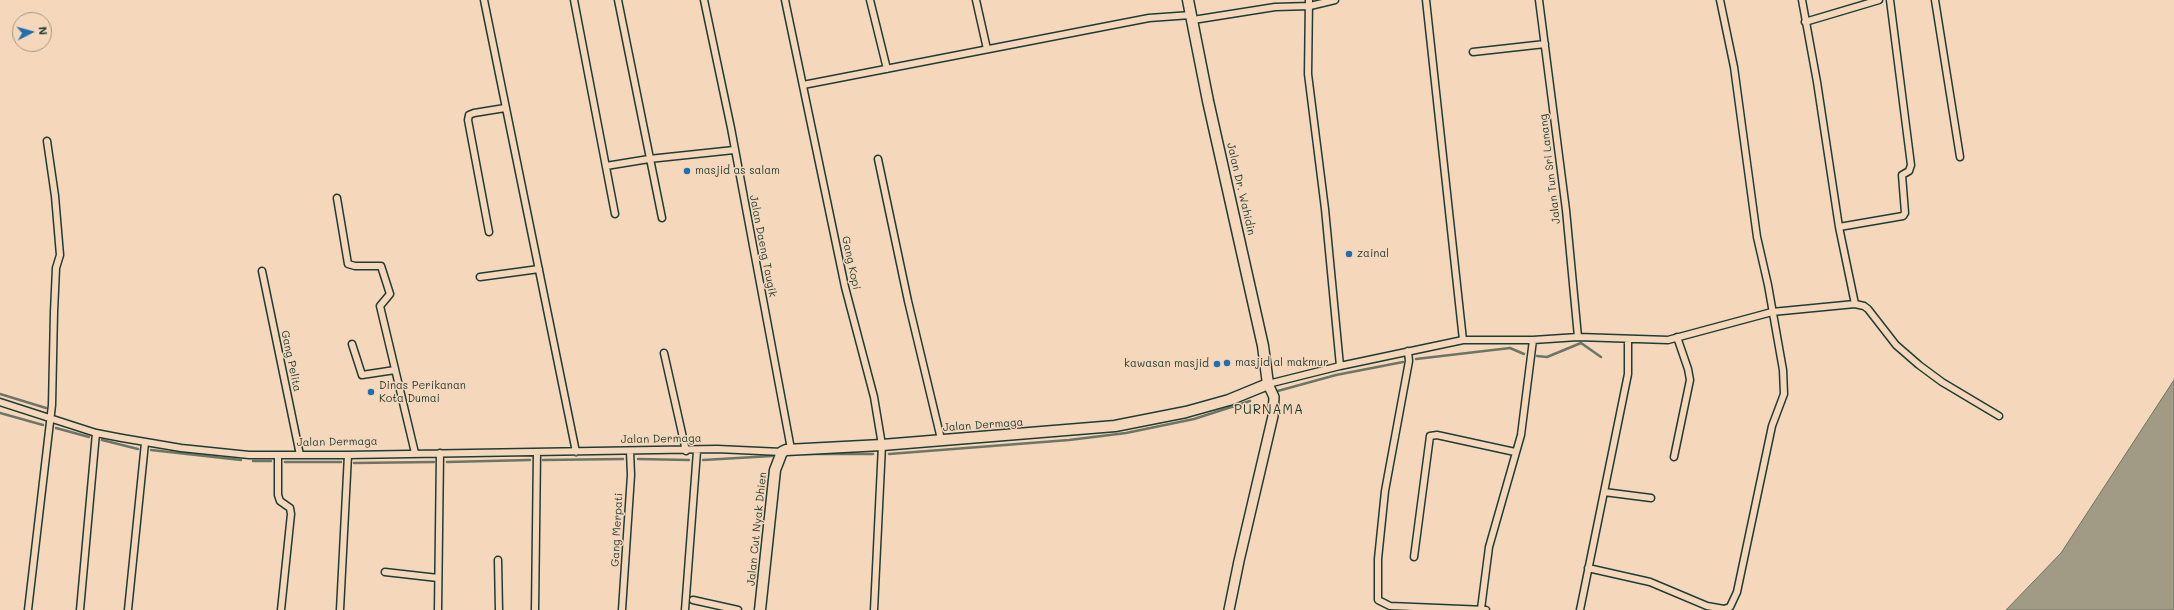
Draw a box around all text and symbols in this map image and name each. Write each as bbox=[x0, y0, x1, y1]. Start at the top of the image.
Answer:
north arrow bbox=[12, 12, 52, 52]
text: N bbox=[36, 26, 51, 36]
street label: Jalan Tun Sri Lanang bbox=[1537, 113, 1563, 225]
street label: Jalan Dr. Wahidin bbox=[1224, 141, 1258, 237]
place label: masjid as salam bbox=[695, 164, 780, 178]
marker: masjid as salam bbox=[682, 166, 692, 176]
street label: Jalan Daeng Taugik bbox=[747, 194, 779, 298]
street label: Gang Kopi bbox=[839, 235, 863, 291]
place label: zainal bbox=[1357, 247, 1389, 261]
marker: zainal bbox=[1344, 249, 1354, 259]
street label: Gang Pelita bbox=[278, 329, 304, 393]
place label: masjid al makmur bbox=[1235, 356, 1328, 370]
place label: kawasan masjid bbox=[1124, 357, 1209, 371]
marker: masjid al makmur bbox=[1222, 358, 1232, 368]
marker: kawasan masjid bbox=[1212, 359, 1222, 369]
place label: Dinas Perikanan Kota Dumai bbox=[379, 379, 466, 405]
marker: Dinas Perikanan Kota Dumai bbox=[366, 387, 376, 397]
district label: PURNAMA bbox=[1234, 402, 1304, 418]
street label: Jalan Dermaga bbox=[942, 416, 1024, 434]
street label: Jalan Dermaga bbox=[620, 432, 702, 446]
street label: Jalan Dermaga bbox=[296, 435, 378, 449]
street label: Jalan Cut Nyak Dhien bbox=[744, 471, 770, 587]
street label: Gang Merpati bbox=[608, 493, 626, 567]

